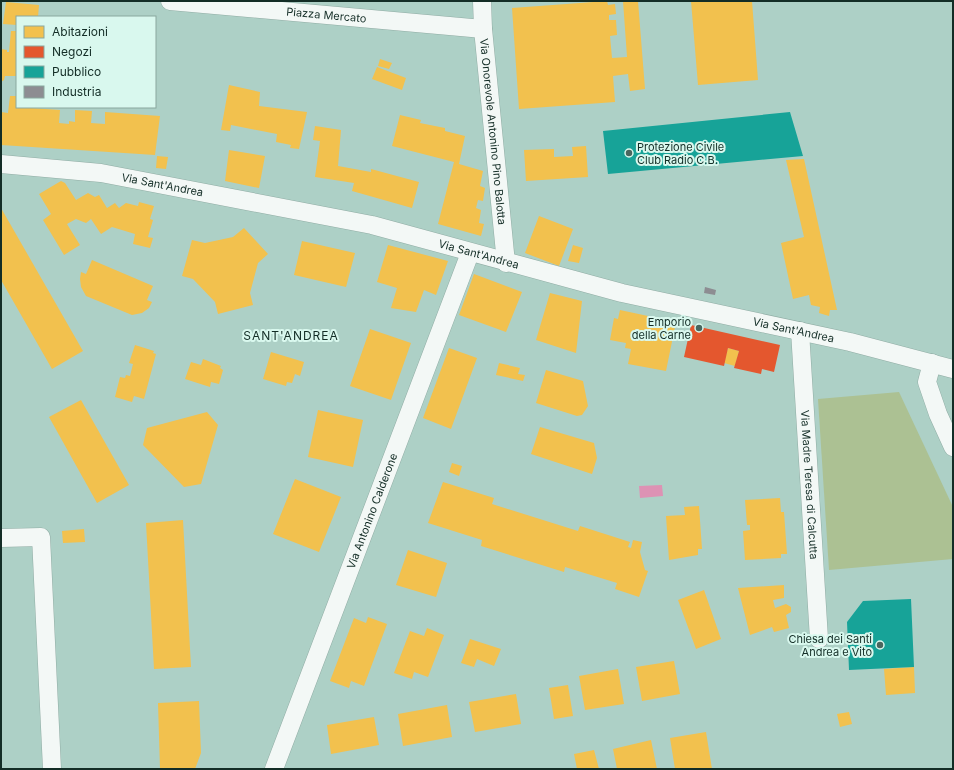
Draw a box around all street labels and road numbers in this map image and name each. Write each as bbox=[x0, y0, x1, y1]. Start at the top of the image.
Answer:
street label: Piazza Mercato bbox=[286, 4, 367, 26]
street label: Via Onorevole Antonino Pino Balotta bbox=[477, 38, 509, 225]
street label: Via Sant'Andrea bbox=[120, 170, 204, 199]
street label: Via Sant'Andrea bbox=[437, 236, 521, 272]
street label: Via Sant'Andrea bbox=[752, 314, 836, 345]
street label: Via Madre Teresa di Calcutta bbox=[798, 410, 821, 560]
street label: Via Antonino Calderone bbox=[344, 451, 400, 571]

